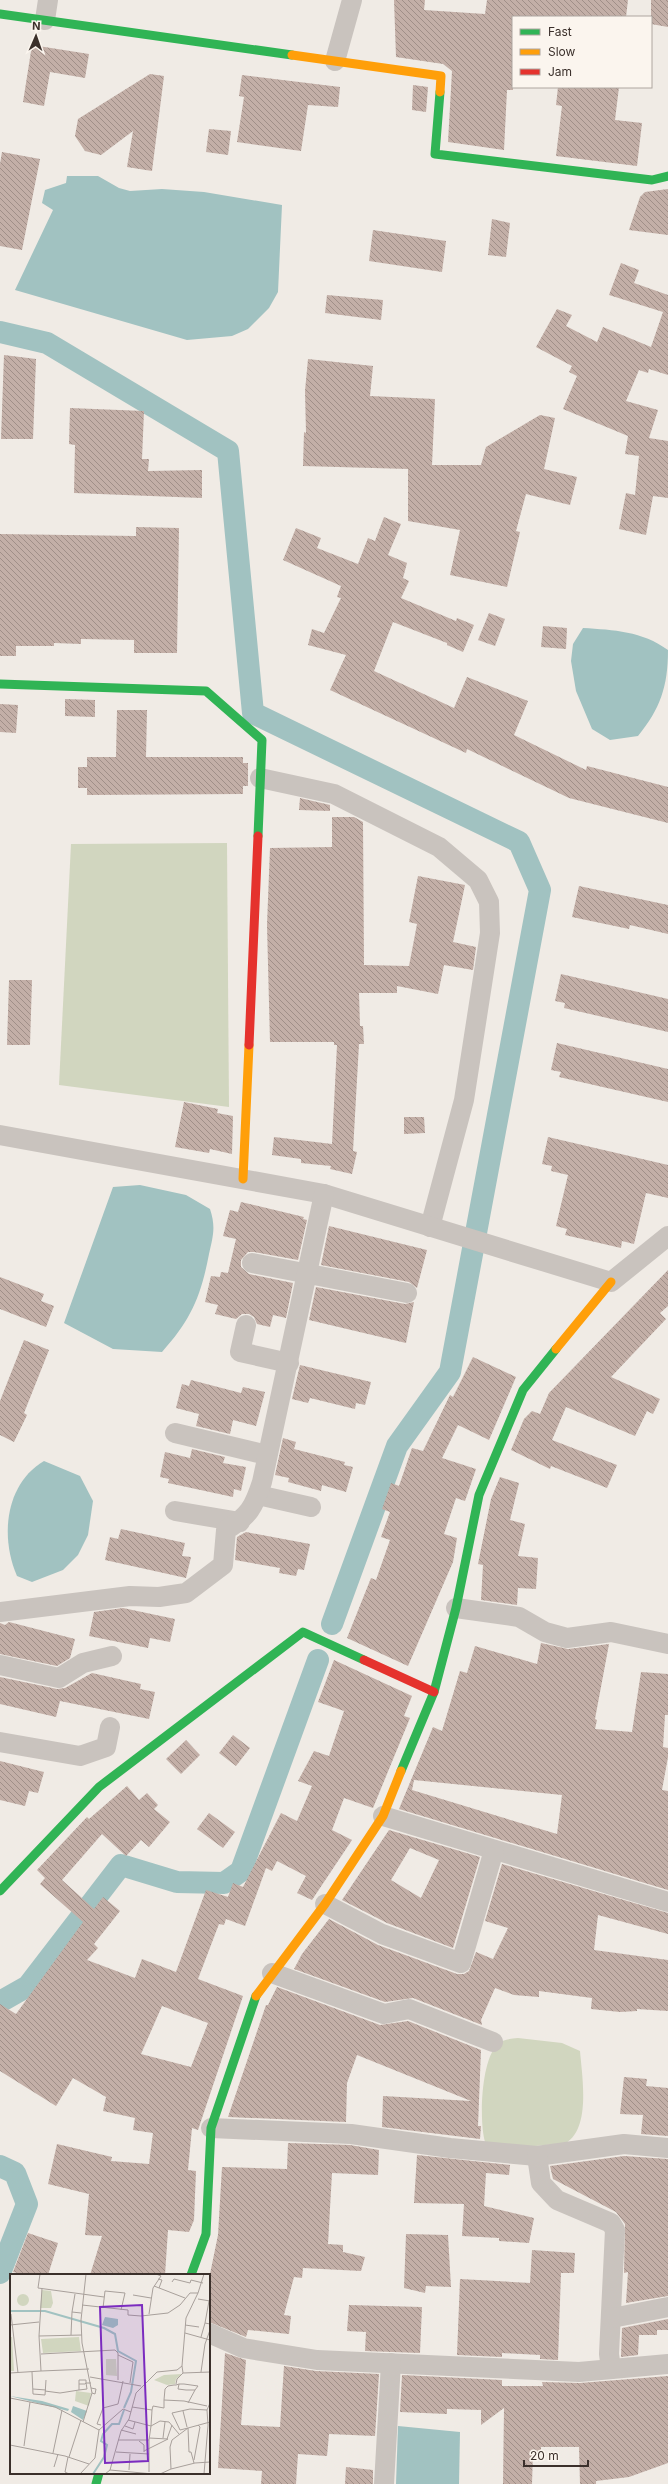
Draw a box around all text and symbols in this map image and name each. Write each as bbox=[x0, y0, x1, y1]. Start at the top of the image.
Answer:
north arrow bbox=[16, 16, 56, 56]
legend bbox=[512, 16, 652, 88]
text: N bbox=[32, 19, 41, 33]
text: Fast bbox=[548, 24, 572, 39]
text: Slow bbox=[548, 44, 576, 59]
text: Jam bbox=[548, 64, 572, 79]
inset map bbox=[10, 2274, 210, 2474]
scale bar bbox=[524, 2442, 588, 2468]
text: 20 m bbox=[530, 2448, 559, 2463]

